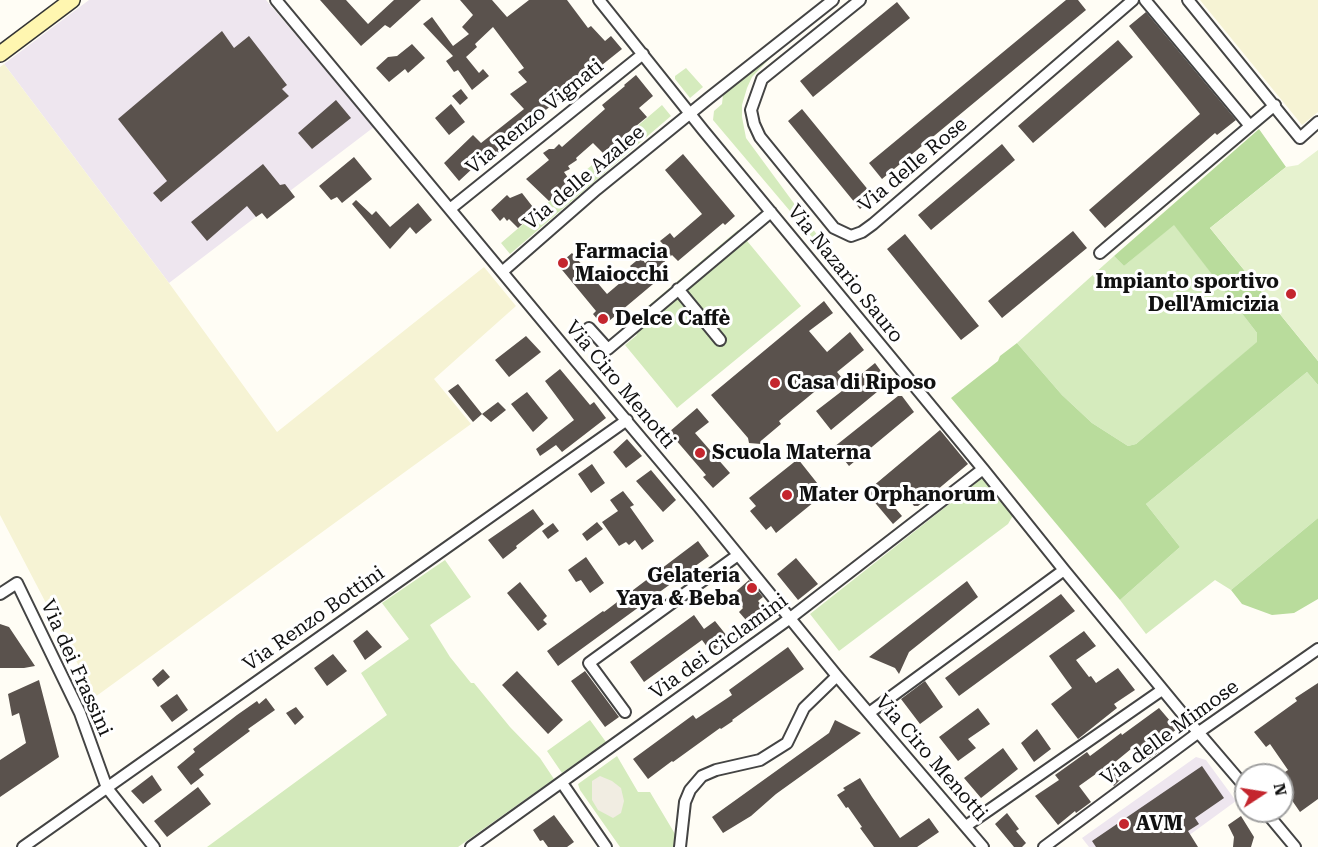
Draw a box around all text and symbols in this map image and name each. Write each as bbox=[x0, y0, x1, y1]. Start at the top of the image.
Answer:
street label: Via Renzo Vignati bbox=[462, 54, 608, 180]
street label: Via delle Rose bbox=[854, 113, 972, 217]
street label: Via delle Azalee bbox=[518, 120, 650, 236]
street label: Via Nazario Sauro bbox=[782, 200, 908, 348]
place label: Farmacia Maiocchi bbox=[575, 240, 669, 287]
marker: Farmacia Maiocchi bbox=[556, 256, 570, 270]
place label: Impianto sportivo Dell'Amicizia bbox=[1096, 270, 1279, 317]
marker: Impianto sportivo Dell'Amicizia bbox=[1284, 287, 1298, 301]
place label: Delce Caffè bbox=[615, 307, 730, 331]
marker: Delce Caffè bbox=[596, 312, 610, 326]
street label: Via Ciro Menotti bbox=[560, 316, 680, 454]
place label: Casa di Riposo bbox=[787, 371, 936, 395]
marker: Casa di Riposo bbox=[768, 376, 782, 390]
place label: Scuola Materna bbox=[712, 441, 871, 465]
marker: Scuola Materna bbox=[693, 446, 707, 460]
place label: Mater Orphanorum bbox=[799, 483, 996, 507]
marker: Mater Orphanorum bbox=[780, 488, 794, 502]
street label: Via Renzo Bottini bbox=[239, 561, 389, 677]
place label: Gelateria Yaya & Beba bbox=[616, 564, 740, 611]
marker: Gelateria Yaya & Beba bbox=[745, 581, 759, 595]
street label: Via dei Ciclamini bbox=[645, 589, 793, 705]
street label: Via dei Frassini bbox=[35, 596, 117, 740]
street label: Via delle Mimose bbox=[1096, 675, 1244, 791]
street label: Via Ciro Menotti bbox=[870, 690, 992, 826]
north arrow bbox=[1234, 763, 1294, 823]
text: N bbox=[1270, 782, 1291, 798]
place label: AVM bbox=[1136, 812, 1183, 836]
marker: AVM bbox=[1117, 817, 1131, 831]

